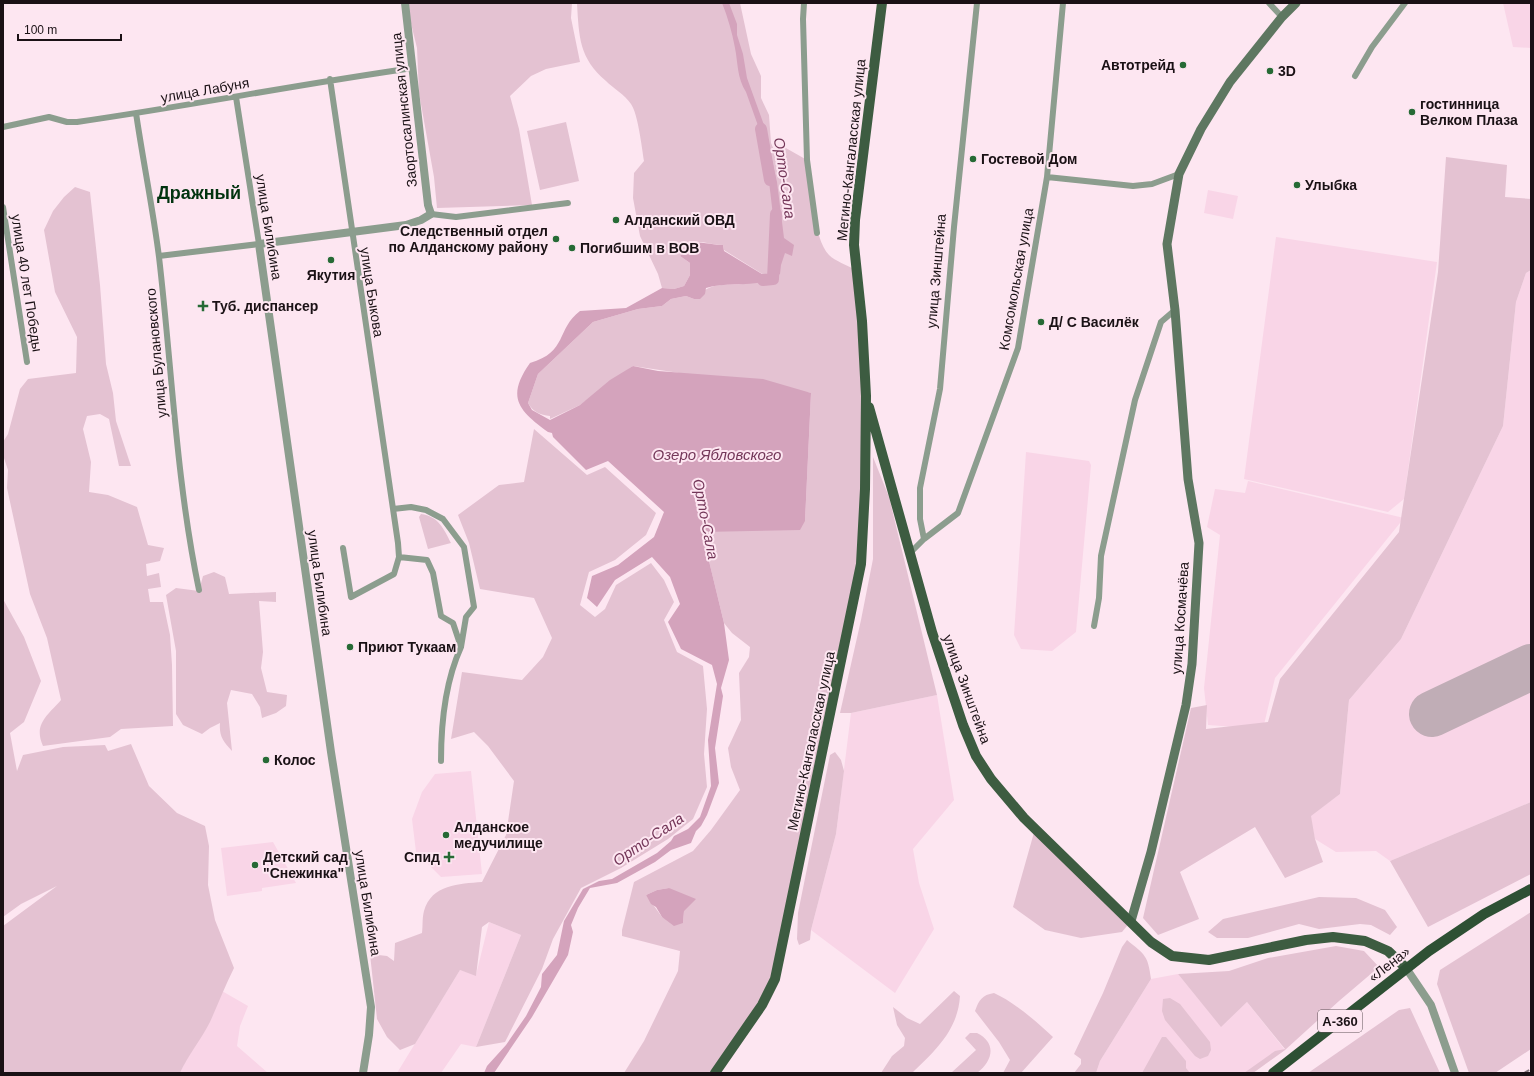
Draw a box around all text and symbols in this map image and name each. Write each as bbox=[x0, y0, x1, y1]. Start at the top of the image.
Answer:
scale bar bbox=[18, 16, 121, 42]
text: 100 m bbox=[24, 23, 57, 37]
street label: Заортосалинская улица bbox=[388, 32, 420, 188]
place label: Автотрейд bbox=[1101, 57, 1175, 73]
street label: Мегино-Кангаласская улица bbox=[833, 58, 869, 242]
marker: Автотрейд bbox=[1178, 60, 1188, 70]
place label: 3D bbox=[1278, 63, 1296, 79]
marker: 3D bbox=[1265, 66, 1275, 76]
street label: улица Лабуня bbox=[160, 74, 250, 106]
place label: гостинница Велком Плаза bbox=[1420, 96, 1518, 128]
marker: гостинница Велком Плаза bbox=[1407, 107, 1417, 117]
water label: Орто-Сала bbox=[771, 136, 799, 220]
place label: Гостевой Дом bbox=[981, 151, 1077, 167]
marker: Гостевой Дом bbox=[968, 154, 978, 164]
street label: улица Билибина bbox=[253, 173, 285, 281]
place label: Улыбка bbox=[1305, 177, 1357, 193]
marker: Улыбка bbox=[1292, 180, 1302, 190]
district label: Дражный bbox=[157, 183, 241, 203]
street label: Комсомольская улица bbox=[996, 206, 1036, 351]
place label: Алданский ОВД bbox=[624, 212, 735, 228]
street label: улица 40 лет Победы bbox=[8, 213, 46, 353]
street label: улица Зинштейна bbox=[923, 213, 949, 329]
marker: Алданский ОВД bbox=[611, 215, 621, 225]
place label: Следственный отдел по Алданскому району bbox=[388, 223, 548, 255]
marker: Следственный отдел по Алданскому району bbox=[551, 234, 561, 244]
place label: Погибшим в ВОВ bbox=[580, 240, 699, 256]
marker: Погибшим в ВОВ bbox=[567, 243, 577, 253]
street label: улица Быкова bbox=[357, 246, 387, 338]
marker: Якутия bbox=[326, 255, 336, 265]
place label: Якутия bbox=[307, 267, 355, 283]
street label: улица Булановского bbox=[142, 287, 170, 419]
place label: Туб. диспансер bbox=[212, 298, 318, 314]
marker: Туб. диспансер bbox=[197, 300, 209, 312]
place label: Д/ С Василёк bbox=[1049, 314, 1140, 330]
marker: Д/ С Василёк bbox=[1036, 317, 1046, 327]
water label: Озеро Ябловского bbox=[653, 446, 781, 463]
water label: Орто-Сала bbox=[690, 477, 722, 561]
street label: улица Билибина bbox=[305, 529, 335, 637]
street label: улица Космачёва bbox=[1168, 561, 1192, 675]
street label: улица Зинштейна bbox=[940, 632, 994, 746]
place label: Приют Тукаам bbox=[358, 639, 456, 655]
marker: Приют Тукаам bbox=[345, 642, 355, 652]
street label: Мегино-Кангаласская улица bbox=[784, 650, 838, 832]
place label: Колос bbox=[274, 752, 316, 768]
marker: Колос bbox=[261, 755, 271, 765]
water label: Орто-Сала bbox=[609, 809, 687, 869]
place label: Алданское медучилище bbox=[454, 819, 543, 851]
marker: Алданское медучилище bbox=[441, 830, 451, 840]
place label: Детский сад "Снежинка" bbox=[263, 849, 348, 881]
street label: улица Билибина bbox=[352, 849, 384, 957]
place label: Спид bbox=[404, 849, 440, 865]
marker: Спид bbox=[443, 851, 455, 863]
marker: Детский сад "Снежинка" bbox=[250, 860, 260, 870]
street label: «Лена» bbox=[1365, 943, 1413, 985]
road number: А-360 bbox=[1318, 1010, 1362, 1032]

